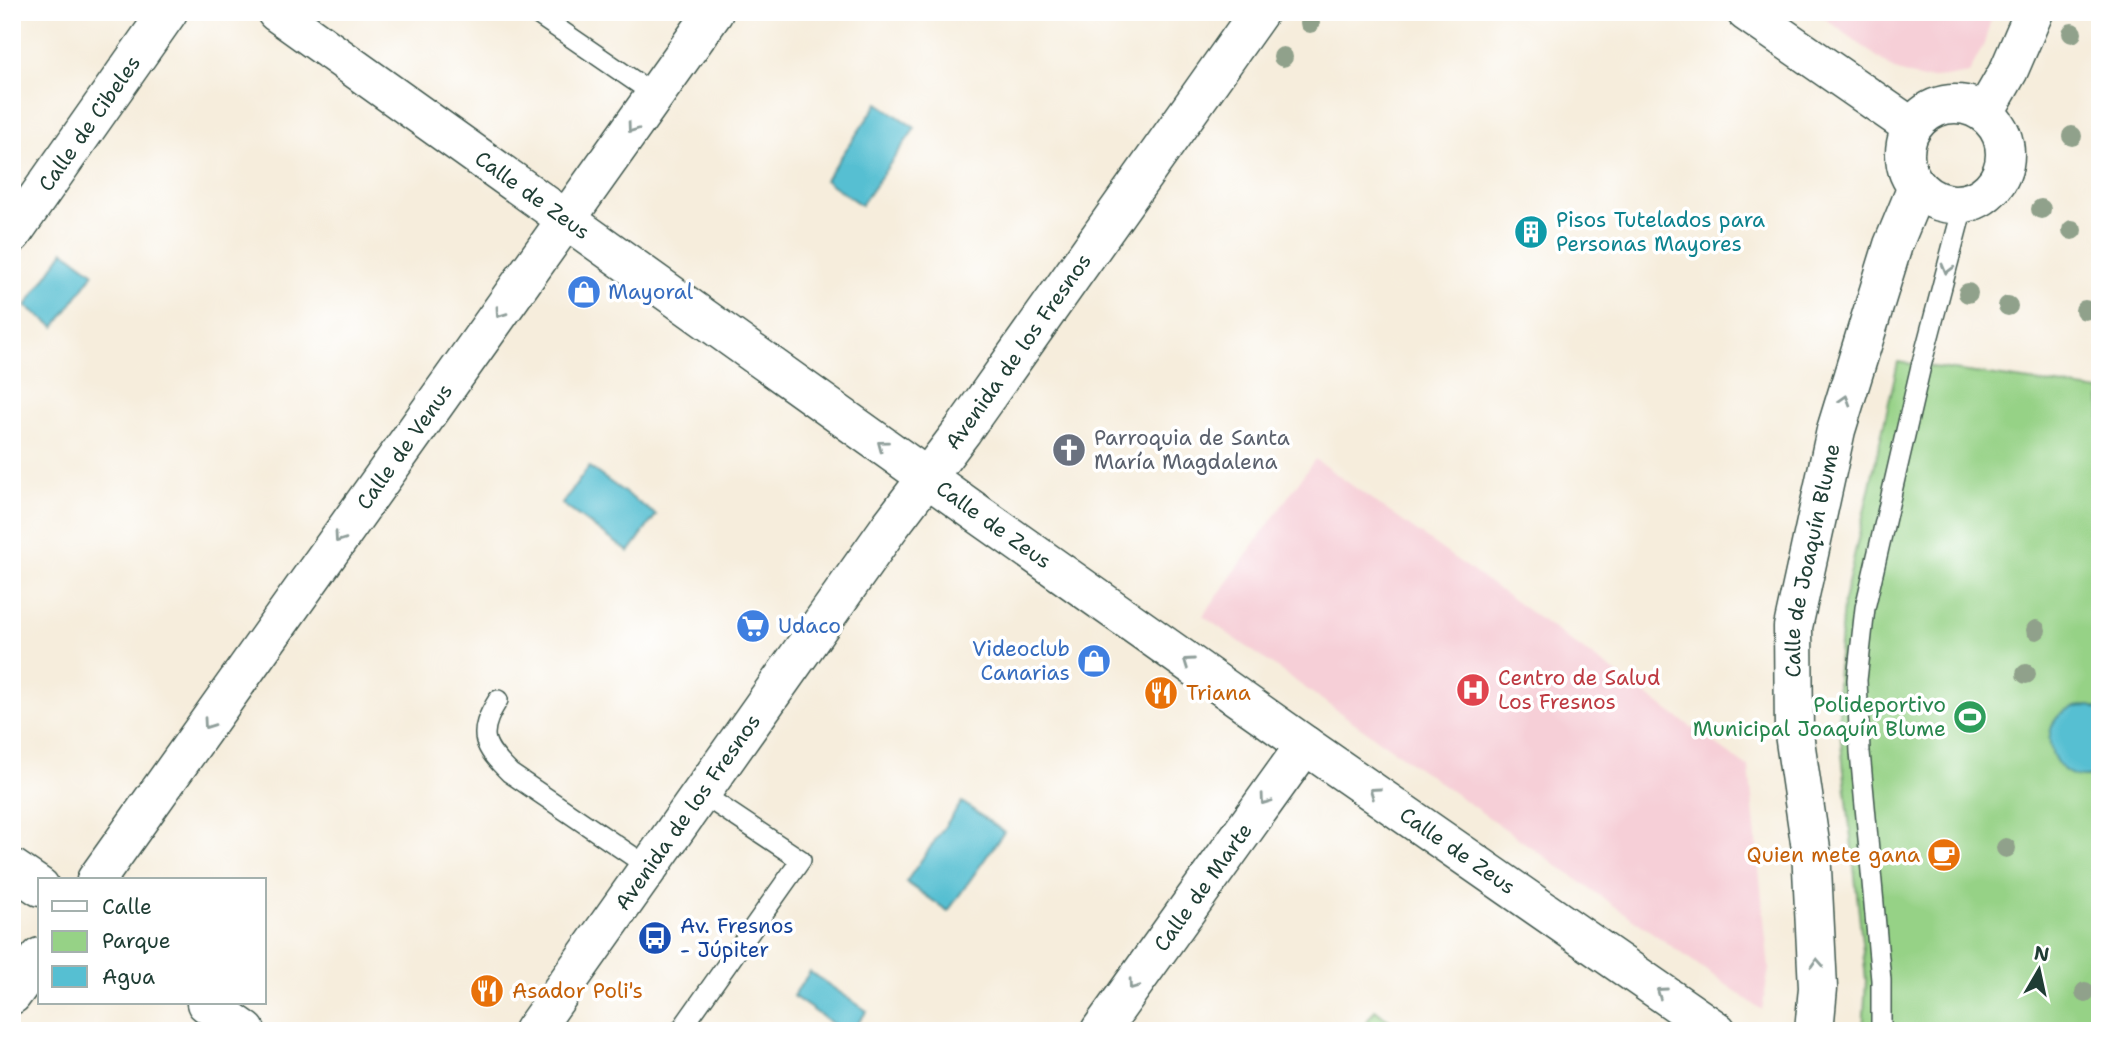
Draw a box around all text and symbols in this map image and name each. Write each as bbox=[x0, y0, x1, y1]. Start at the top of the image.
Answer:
street label: Calle de Cibeles bbox=[32, 50, 147, 197]
one-way arrow bbox=[628, 120, 640, 133]
street label: Calle de Zeus bbox=[469, 144, 595, 246]
place label: Pisos Tutelados para Personas Mayores bbox=[1556, 206, 1765, 258]
building icon: Pisos Tutelados para Personas Mayores bbox=[1512, 213, 1550, 251]
street label: Avenida de los Fresnos bbox=[939, 248, 1098, 455]
one-way arrow bbox=[1941, 263, 1955, 275]
shop icon: Mayoral bbox=[565, 273, 603, 311]
place label: Mayoral bbox=[608, 278, 694, 306]
one-way arrow bbox=[496, 305, 508, 318]
street label: Calle de Venus bbox=[350, 378, 459, 515]
one-way arrow bbox=[1836, 394, 1851, 406]
place label: Parroquia de Santa María Magdalena bbox=[1094, 424, 1290, 476]
church icon: Parroquia de Santa María Magdalena bbox=[1050, 431, 1088, 469]
one-way arrow bbox=[878, 440, 890, 453]
street label: Calle de Joaquín Blume bbox=[1779, 441, 1847, 678]
street label: Calle de Zeus bbox=[930, 474, 1057, 575]
one-way arrow bbox=[335, 530, 348, 543]
supermarket icon: Udaco bbox=[734, 607, 772, 645]
place label: Udaco bbox=[778, 612, 841, 640]
place label: Videoclub Canarias bbox=[972, 635, 1070, 687]
shop icon: Videoclub Canarias bbox=[1075, 642, 1113, 680]
one-way arrow bbox=[1183, 658, 1196, 670]
place label: Centro de Salud Los Fresnos bbox=[1498, 664, 1660, 716]
hospital icon: Centro de Salud Los Fresnos bbox=[1454, 671, 1492, 709]
restaurant icon: Triana bbox=[1142, 674, 1180, 712]
place label: Triana bbox=[1186, 679, 1251, 707]
place label: Polideportivo Municipal Joaquín Blume bbox=[1693, 691, 1946, 743]
sports icon: Polideportivo Municipal Joaquín Blume bbox=[1951, 698, 1989, 736]
street label: Avenida de los Fresnos bbox=[609, 708, 767, 916]
one-way arrow bbox=[204, 716, 216, 729]
one-way arrow bbox=[1369, 788, 1382, 800]
one-way arrow bbox=[1261, 792, 1273, 805]
street label: Calle de Zeus bbox=[1394, 801, 1521, 901]
street label: Calle de Marte bbox=[1147, 817, 1259, 957]
cafe icon: Quien mete gana bbox=[1925, 836, 1963, 874]
place label: Quien mete gana bbox=[1747, 841, 1920, 869]
legend bbox=[38, 878, 266, 1004]
text: Calle bbox=[102, 893, 152, 921]
place label: Av. Fresnos - Júpiter bbox=[680, 912, 794, 964]
bus stop icon: Av. Fresnos - Júpiter bbox=[636, 919, 674, 957]
text: Parque bbox=[102, 927, 171, 955]
north arrow bbox=[2004, 934, 2074, 1004]
text: N bbox=[2032, 940, 2051, 967]
one-way arrow bbox=[1810, 957, 1825, 968]
text: Agua bbox=[102, 963, 155, 991]
restaurant icon: Asador Poli's bbox=[468, 972, 506, 1010]
place label: Asador Poli's bbox=[512, 977, 643, 1005]
one-way arrow bbox=[1129, 977, 1141, 990]
one-way arrow bbox=[1656, 988, 1669, 1000]

